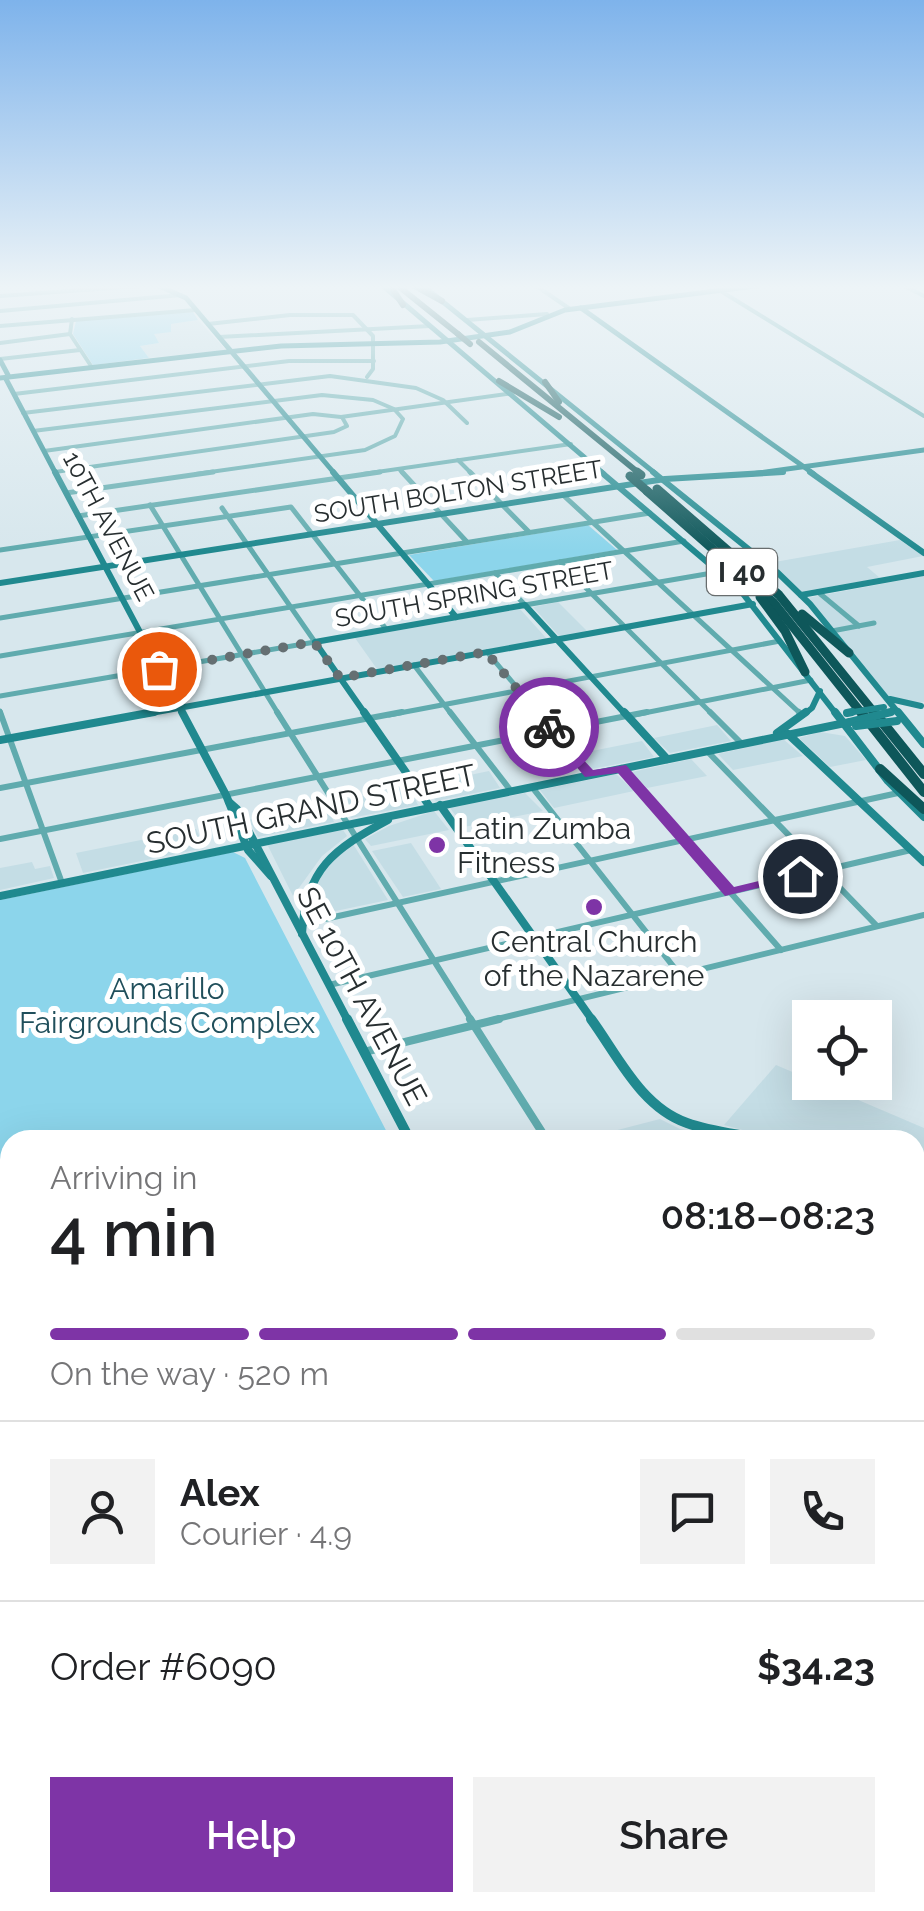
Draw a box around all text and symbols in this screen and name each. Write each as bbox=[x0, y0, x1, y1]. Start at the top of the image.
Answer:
street label: 10TH AVENUE bbox=[57, 446, 161, 606]
street label: SOUTH BOLTON STREET bbox=[312, 453, 604, 529]
road number: I 40 bbox=[707, 549, 777, 595]
street label: SOUTH SPRING STREET bbox=[332, 555, 616, 633]
pin bbox=[117, 627, 202, 712]
icon: bag bbox=[132, 642, 187, 697]
courier bbox=[499, 677, 599, 777]
icon: bike bbox=[522, 700, 577, 755]
street label: SOUTH GRAND STREET bbox=[143, 757, 479, 861]
place label: Latin Zumba Fitness bbox=[457, 811, 631, 880]
marker: Latin Zumba Fitness bbox=[426, 834, 448, 856]
pin bbox=[758, 834, 843, 919]
icon: home bbox=[773, 849, 828, 904]
street label: SE 10TH AVENUE bbox=[290, 881, 434, 1111]
marker: Central Church of the Nazarene bbox=[583, 896, 605, 918]
place label: Central Church of the Nazarene bbox=[484, 924, 704, 993]
park label: Amarillo Fairgrounds Complex bbox=[19, 971, 315, 1040]
map controls bbox=[792, 1000, 892, 1100]
button: locate bbox=[792, 1000, 892, 1100]
text: Arriving in bbox=[50, 1159, 197, 1196]
text: 08:18–08:23 bbox=[661, 1193, 875, 1238]
text: 4 min bbox=[50, 1195, 218, 1271]
text: On the way · 520 m bbox=[50, 1355, 329, 1392]
button: person bbox=[50, 1459, 155, 1564]
button: chat bbox=[640, 1459, 745, 1564]
button: phone bbox=[770, 1459, 875, 1564]
text: Alex bbox=[180, 1470, 260, 1515]
text: Courier · 4.9 bbox=[180, 1515, 352, 1552]
text: Order #6090 bbox=[50, 1644, 277, 1689]
text: $34.23 bbox=[757, 1644, 875, 1689]
button: Help bbox=[50, 1777, 453, 1892]
button: Share bbox=[473, 1777, 875, 1892]

